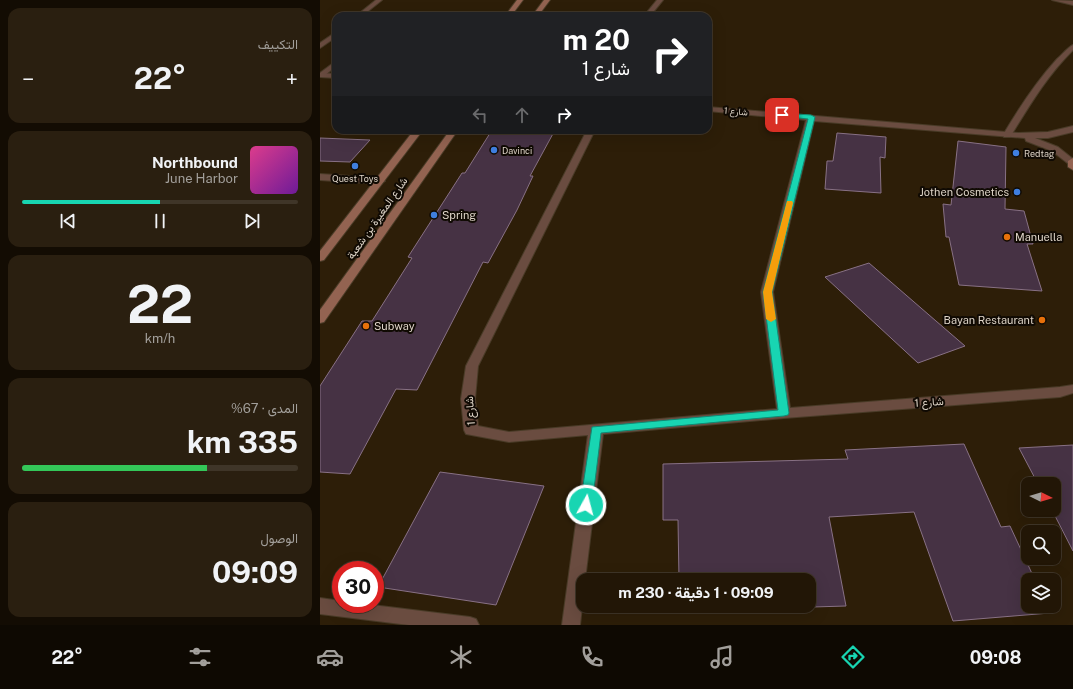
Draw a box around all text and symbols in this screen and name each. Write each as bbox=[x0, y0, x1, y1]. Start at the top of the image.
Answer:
text: 20 m bbox=[563, 23, 630, 56]
icon: right bbox=[644, 28, 696, 80]
text: التكييف bbox=[258, 37, 298, 52]
text: شارع 1 bbox=[582, 58, 630, 79]
text: 22° bbox=[134, 60, 186, 96]
text: − bbox=[22, 66, 34, 92]
text: + bbox=[286, 66, 298, 92]
pin bbox=[765, 98, 799, 132]
icon: left bbox=[469, 104, 491, 126]
icon: ahead bbox=[511, 104, 533, 126]
icon: right bbox=[553, 104, 575, 126]
street label: شارع 1 bbox=[723, 104, 748, 119]
icon: arrive bbox=[771, 104, 793, 126]
marker: Davinci bbox=[489, 145, 499, 155]
place label: Davinci bbox=[502, 145, 532, 156]
marker: Redtag bbox=[1011, 148, 1021, 158]
place label: Redtag bbox=[1024, 148, 1055, 159]
text: Northbound bbox=[152, 154, 238, 171]
marker: Quest Toys bbox=[350, 161, 360, 171]
text: June Harbor bbox=[165, 171, 238, 186]
place label: Quest Toys bbox=[332, 173, 379, 184]
street label: شارع المغيرة بن شعبة bbox=[344, 175, 412, 262]
place label: Jothen Cosmetics bbox=[920, 186, 1009, 198]
marker: Jothen Cosmetics bbox=[1012, 187, 1022, 197]
place label: Spring bbox=[442, 209, 476, 221]
icon: previous bbox=[57, 210, 79, 232]
icon: pause bbox=[149, 210, 171, 232]
icon: next bbox=[241, 210, 263, 232]
marker: Spring bbox=[429, 210, 439, 220]
place label: Manuella bbox=[1015, 231, 1062, 243]
marker: Manuella bbox=[1002, 232, 1012, 242]
text: 22 bbox=[127, 274, 193, 335]
place label: Bayan Restaurant bbox=[944, 314, 1034, 326]
marker: Bayan Restaurant bbox=[1037, 315, 1047, 325]
place label: Subway bbox=[374, 320, 415, 332]
marker: Subway bbox=[361, 321, 371, 331]
text: km/h bbox=[145, 331, 175, 346]
street label: شارع 1 bbox=[914, 395, 944, 411]
street label: شارع 1 bbox=[463, 396, 479, 426]
text: المدى · 67% bbox=[231, 401, 298, 416]
text: 335 km bbox=[187, 424, 298, 460]
north arrow bbox=[1021, 477, 1061, 517]
map controls bbox=[1021, 477, 1061, 613]
position arrow bbox=[565, 484, 607, 526]
button: search bbox=[1021, 525, 1061, 565]
text: الوصول bbox=[260, 531, 298, 546]
text: 09:09 bbox=[212, 554, 298, 590]
speed limit sign: 30 bbox=[332, 561, 384, 613]
button: layers bbox=[1021, 573, 1061, 613]
text: 09:09 · 1 دقيقة · 230 m bbox=[618, 584, 774, 601]
icon: filters bbox=[186, 643, 214, 671]
icon: car bbox=[316, 643, 344, 671]
icon: climate bbox=[447, 643, 475, 671]
icon: phone bbox=[578, 643, 606, 671]
icon: music bbox=[708, 643, 736, 671]
icon: directions bbox=[839, 643, 867, 671]
text: 22° bbox=[51, 647, 83, 668]
text: 09:08 bbox=[970, 647, 1022, 668]

